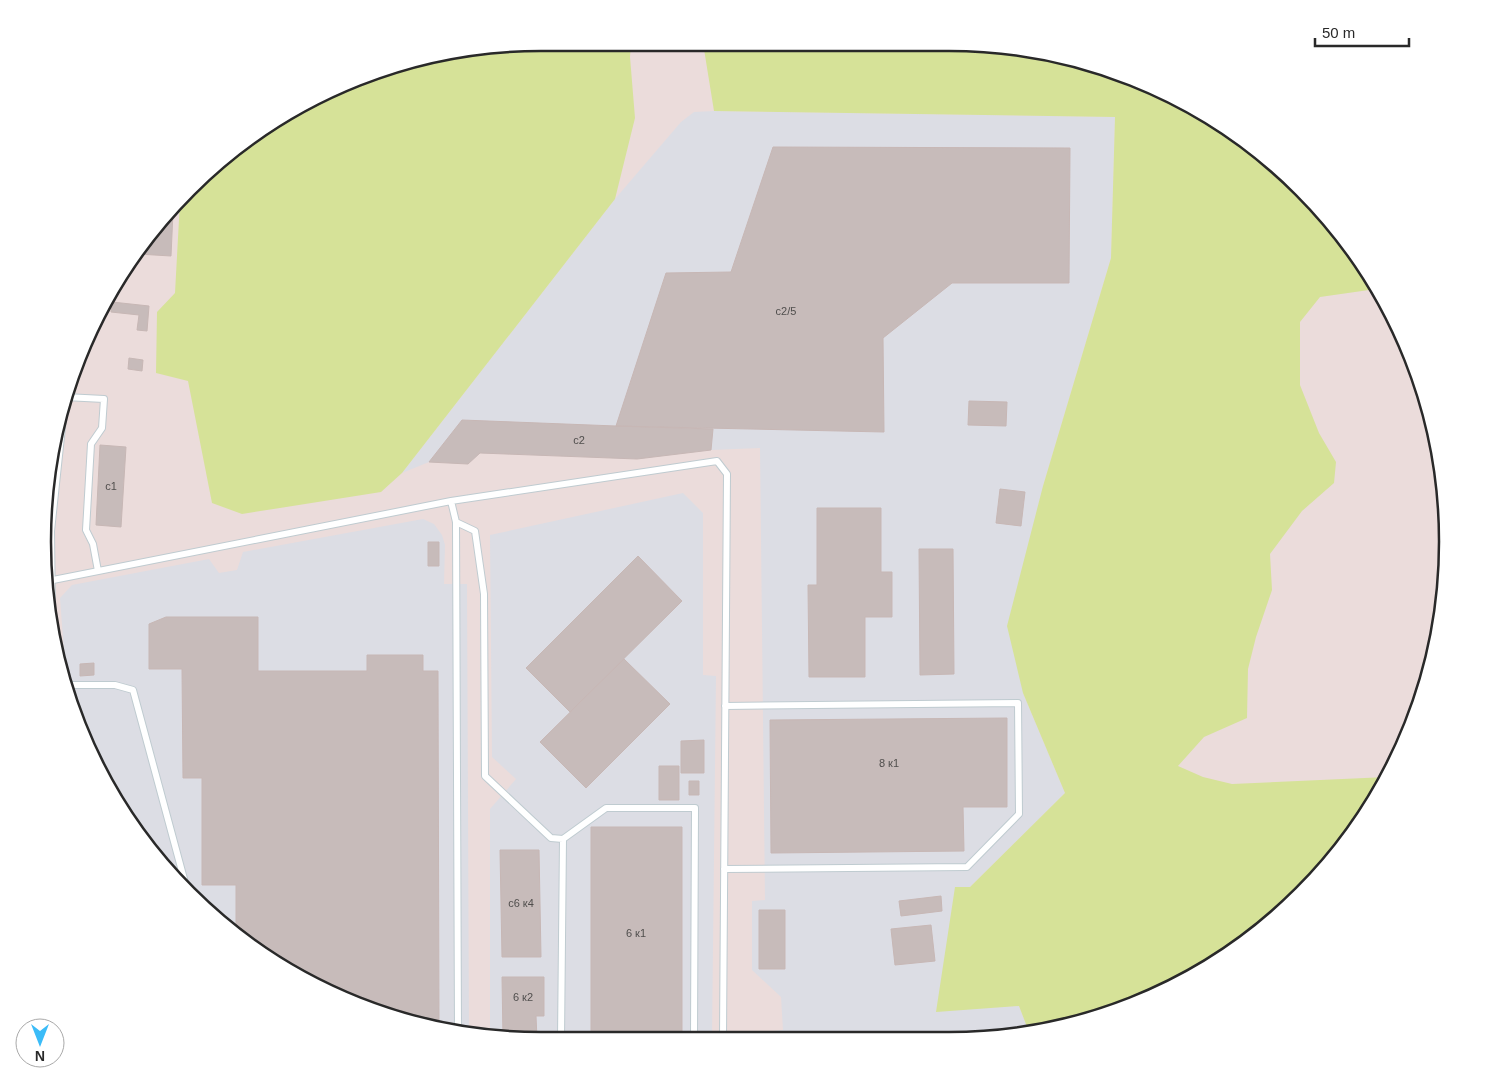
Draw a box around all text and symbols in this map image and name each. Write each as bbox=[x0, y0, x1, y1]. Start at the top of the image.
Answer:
scale bar bbox=[1315, 15, 1409, 47]
text: 50 m bbox=[1322, 24, 1355, 41]
house number: с2/5 bbox=[776, 305, 796, 317]
house number: с2 bbox=[573, 434, 585, 446]
house number: с1 bbox=[105, 480, 117, 492]
house number: 8 к1 bbox=[879, 757, 899, 769]
house number: с6 к4 bbox=[508, 897, 534, 909]
house number: 6 к1 bbox=[626, 927, 646, 939]
house number: 6 к2 bbox=[513, 991, 533, 1003]
north arrow bbox=[15, 1018, 65, 1068]
text: N bbox=[35, 1048, 45, 1064]

